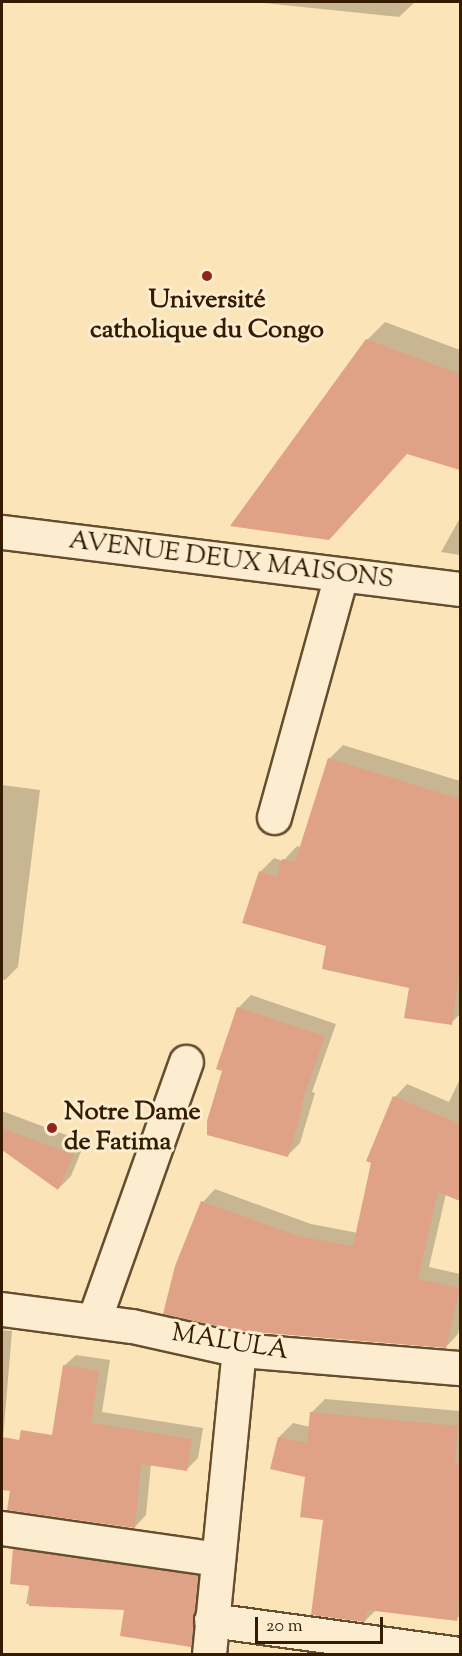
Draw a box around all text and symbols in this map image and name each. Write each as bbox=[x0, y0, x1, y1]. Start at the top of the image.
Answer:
marker: Université catholique du Congo bbox=[200, 269, 214, 283]
place label: Université catholique du Congo bbox=[90, 285, 324, 346]
street label: AVENUE DEUX MAISONS bbox=[67, 526, 395, 596]
place label: Notre Dame de Fatima bbox=[64, 1097, 201, 1158]
marker: Notre Dame de Fatima bbox=[45, 1121, 59, 1135]
street label: MALULA bbox=[169, 1318, 291, 1368]
scale bar bbox=[258, 1605, 386, 1643]
text: 20 m bbox=[266, 1614, 303, 1640]

